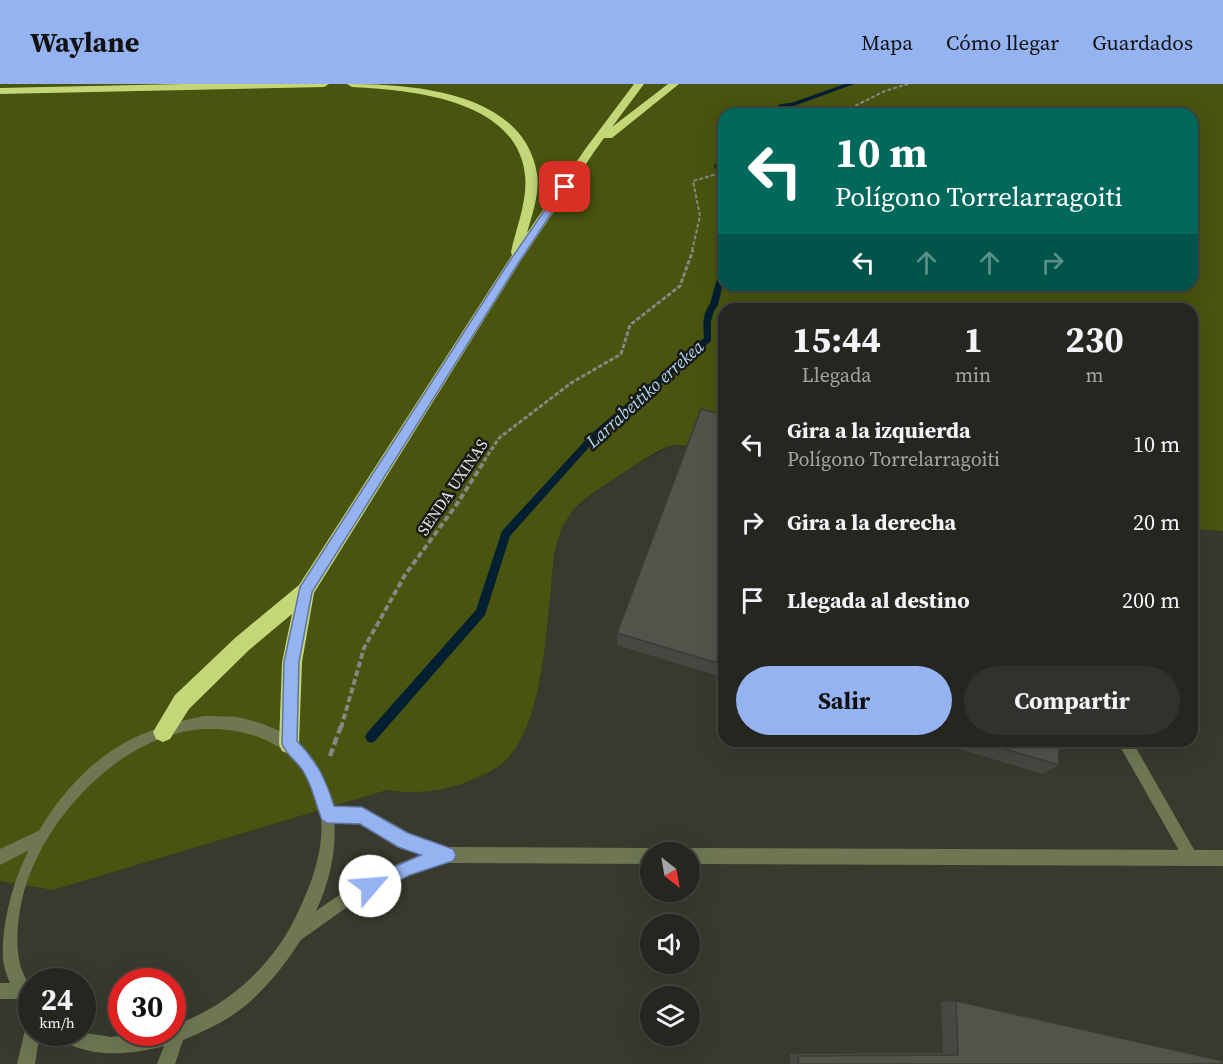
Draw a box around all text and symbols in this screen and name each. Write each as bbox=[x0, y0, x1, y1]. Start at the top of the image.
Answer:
text: Waylane bbox=[30, 23, 139, 61]
text: Mapa bbox=[861, 28, 913, 57]
text: Cómo llegar bbox=[946, 28, 1059, 57]
text: Guardados bbox=[1092, 28, 1193, 57]
text: 10 m bbox=[835, 123, 928, 181]
icon: left bbox=[736, 132, 814, 210]
pin bbox=[539, 161, 590, 212]
icon: arrive bbox=[548, 170, 581, 203]
text: Polígono Torrelarragoiti bbox=[835, 178, 1123, 215]
icon: left bbox=[847, 246, 880, 279]
icon: ahead bbox=[910, 246, 943, 279]
icon: ahead bbox=[973, 246, 1006, 279]
icon: right bbox=[1036, 246, 1069, 279]
text: 15:44 bbox=[792, 315, 881, 364]
text: 1 bbox=[963, 315, 983, 364]
text: 230 bbox=[1065, 315, 1124, 364]
water label: Larrabeitiko errekea bbox=[580, 334, 709, 454]
text: Llegada bbox=[802, 361, 871, 389]
text: min bbox=[955, 361, 991, 389]
text: m bbox=[1086, 361, 1104, 389]
text: Gira a la izquierda bbox=[787, 415, 971, 445]
icon: left bbox=[736, 428, 769, 461]
text: 10 m bbox=[1133, 429, 1180, 459]
street label: SENDA UXINAS bbox=[412, 435, 492, 539]
text: Polígono Torrelarragoiti bbox=[787, 445, 1000, 473]
icon: right bbox=[736, 506, 769, 539]
text: Gira a la derecha bbox=[787, 507, 956, 537]
text: 20 m bbox=[1133, 507, 1180, 537]
icon: arrive bbox=[736, 584, 769, 617]
text: Llegada al destino bbox=[787, 585, 970, 615]
text: 200 m bbox=[1122, 585, 1180, 615]
button: Salir bbox=[736, 666, 952, 735]
button: Compartir bbox=[964, 666, 1180, 735]
north arrow bbox=[640, 842, 700, 902]
map controls bbox=[640, 842, 700, 1046]
position arrow bbox=[338, 854, 402, 918]
button: sound bbox=[640, 914, 700, 974]
speed limit sign: 30 bbox=[108, 968, 186, 1046]
text: 24 bbox=[41, 979, 73, 1020]
button: layers bbox=[640, 986, 700, 1046]
text: km/h bbox=[39, 1012, 75, 1033]

